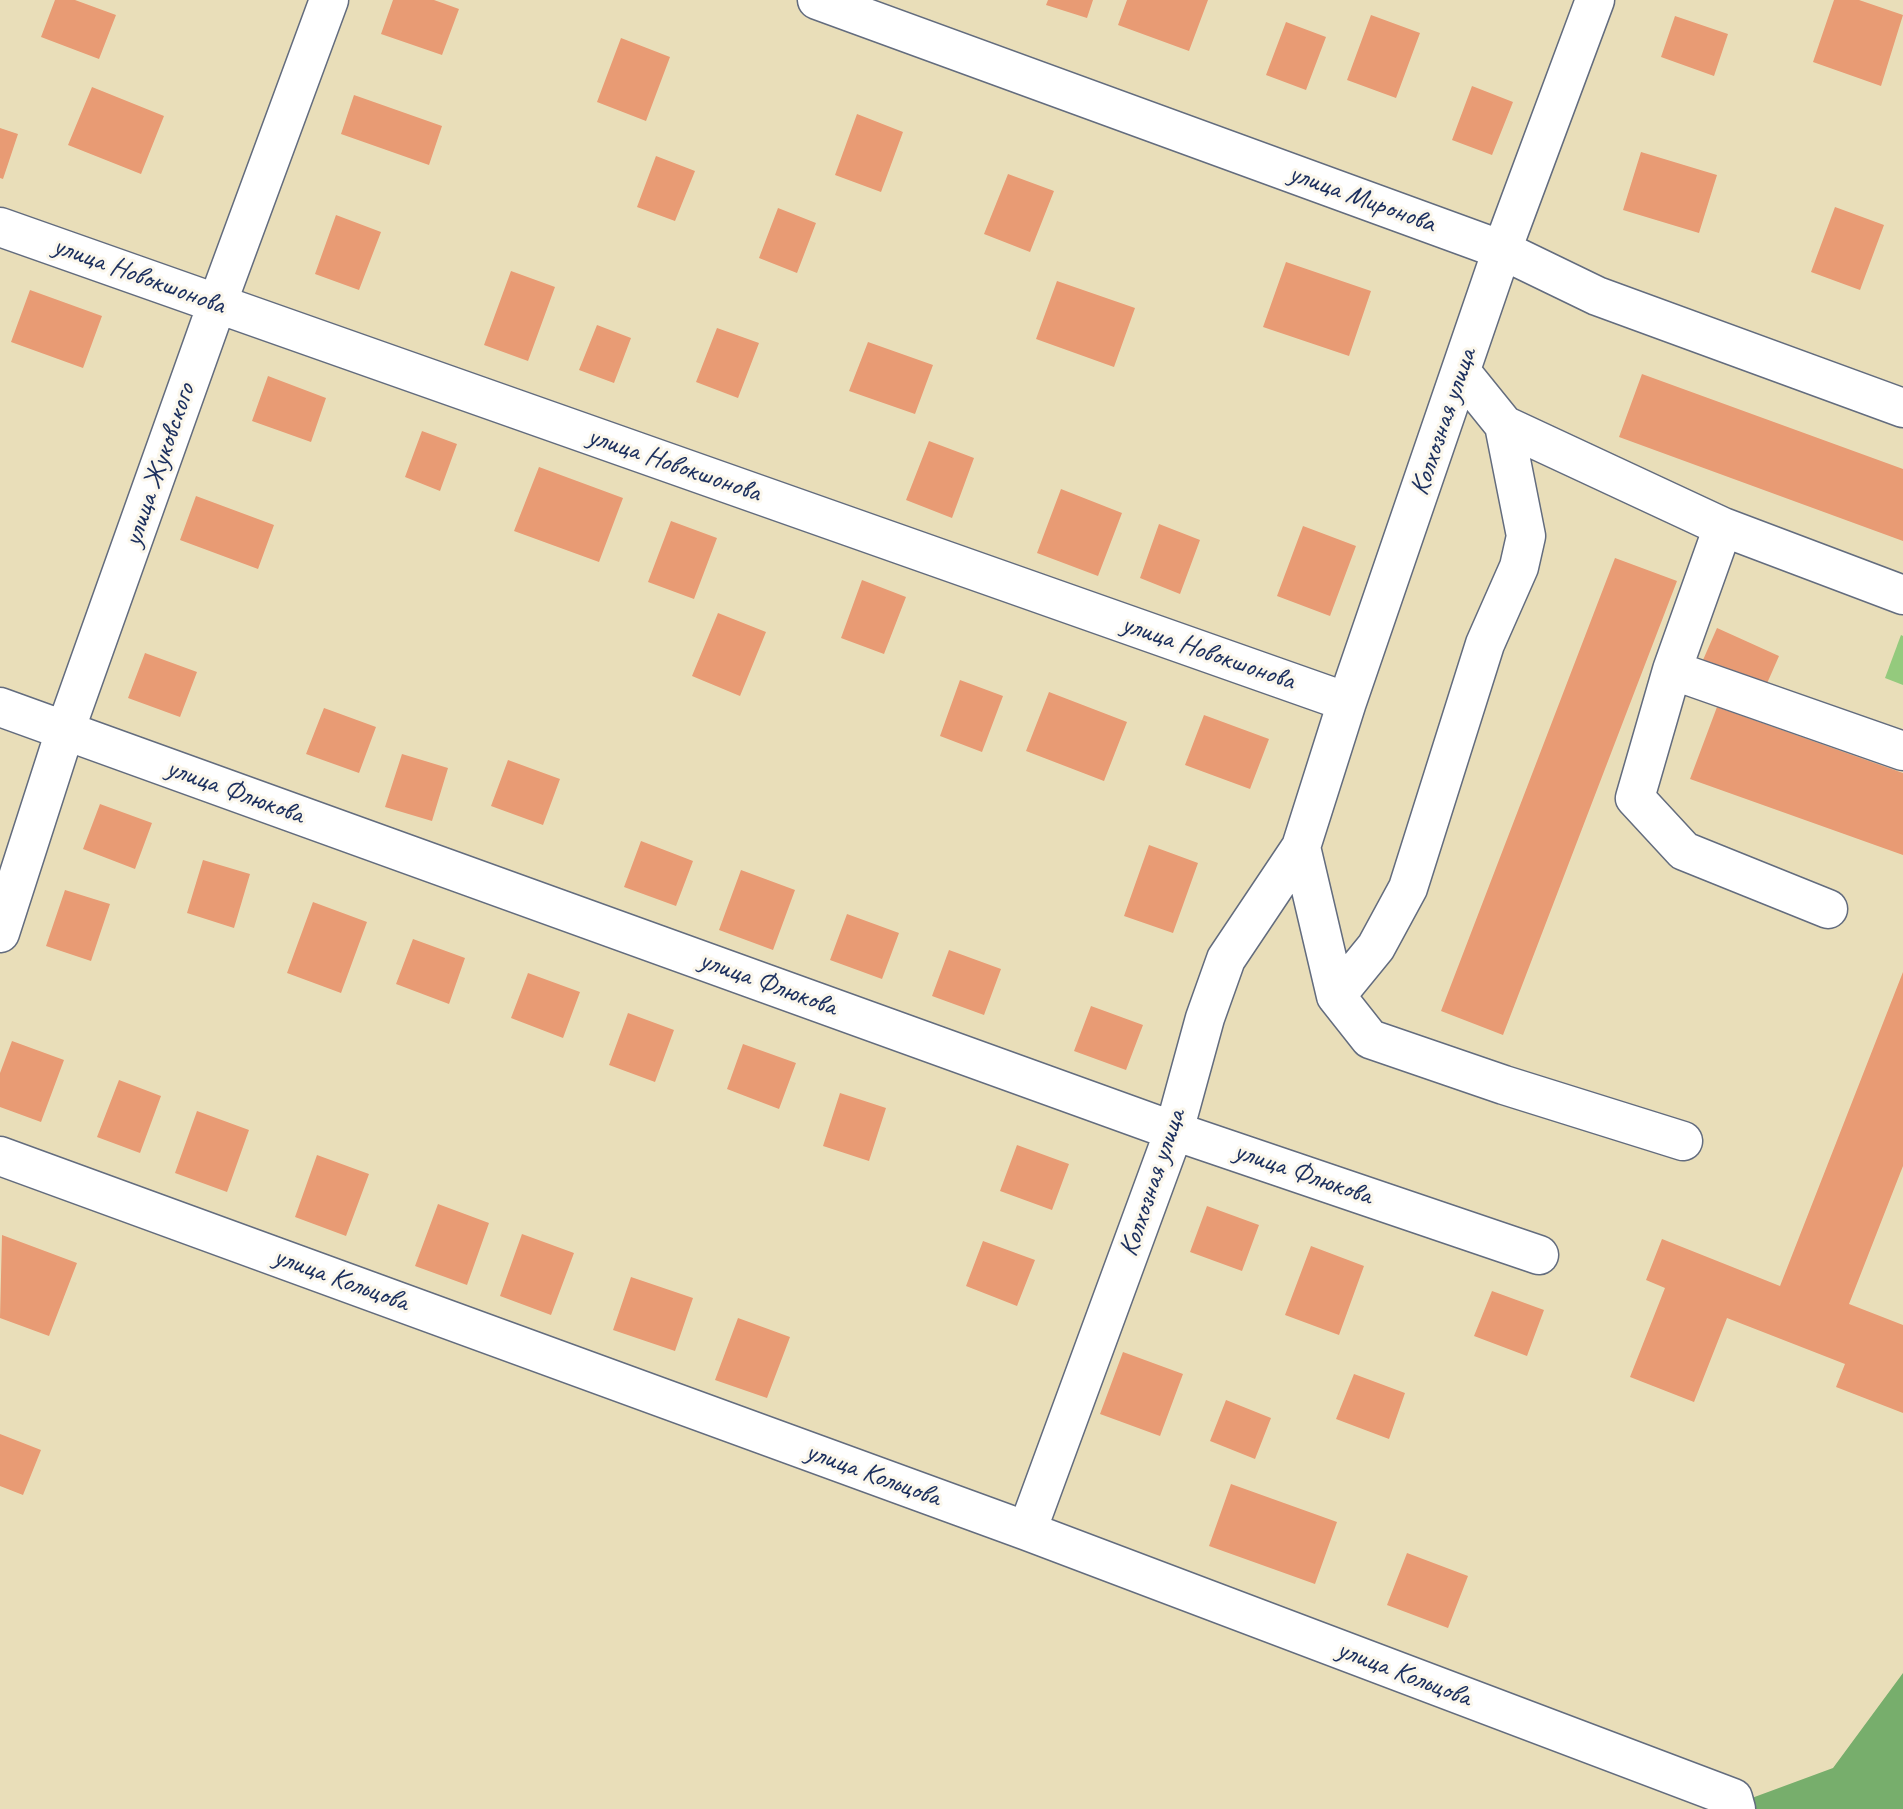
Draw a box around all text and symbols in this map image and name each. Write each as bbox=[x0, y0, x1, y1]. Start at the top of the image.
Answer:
street label: улица Миронова bbox=[1284, 157, 1440, 241]
street label: улица Новокшонова bbox=[48, 229, 230, 323]
street label: Колхозная улица bbox=[1403, 344, 1485, 500]
street label: улица Жуковского bbox=[116, 379, 204, 551]
street label: улица Новокшонова bbox=[583, 420, 765, 510]
street label: улица Новокшонова bbox=[1117, 608, 1299, 698]
street label: улица Флюкова bbox=[162, 752, 308, 832]
street label: улица Флюкова bbox=[695, 944, 841, 1024]
street label: Колхозная улица bbox=[1112, 1105, 1194, 1261]
street label: улица Флюкова bbox=[1230, 1135, 1376, 1213]
street label: улица Кольцова bbox=[269, 1240, 413, 1320]
street label: улица Кольцова bbox=[801, 1435, 945, 1515]
street label: улица Кольцова bbox=[1332, 1633, 1476, 1715]

